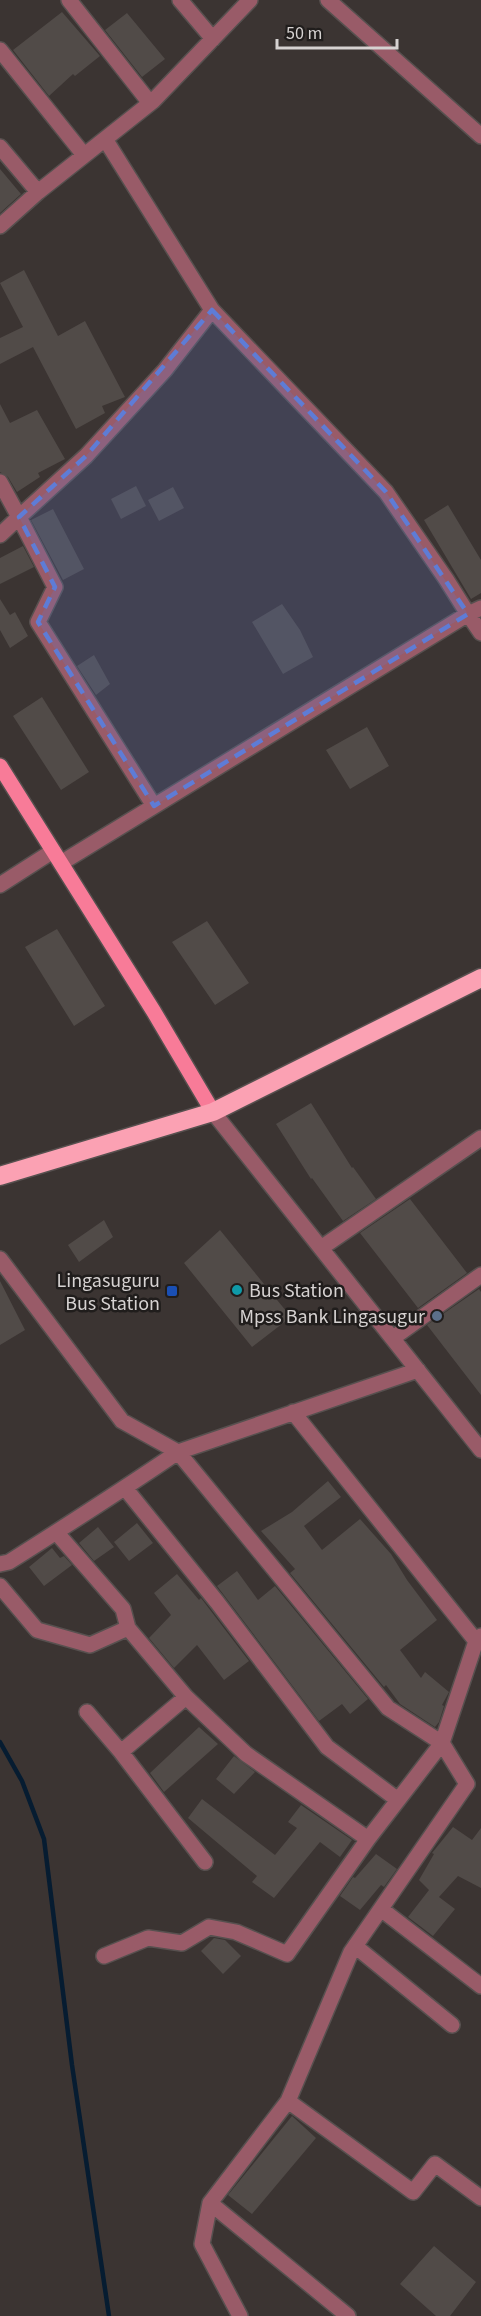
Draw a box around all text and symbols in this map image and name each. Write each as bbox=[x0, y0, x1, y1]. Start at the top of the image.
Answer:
scale bar bbox=[277, 12, 397, 50]
text: 50 m bbox=[286, 21, 322, 46]
place label: Lingasuguru Bus Station bbox=[57, 1267, 160, 1318]
place label: Bus Station bbox=[249, 1277, 344, 1305]
marker: Bus Station bbox=[230, 1283, 244, 1297]
marker: Lingasuguru Bus Station bbox=[165, 1284, 179, 1298]
place label: Mpss Bank Lingasugur bbox=[239, 1303, 425, 1331]
marker: Mpss Bank Lingasugur bbox=[430, 1309, 444, 1323]

